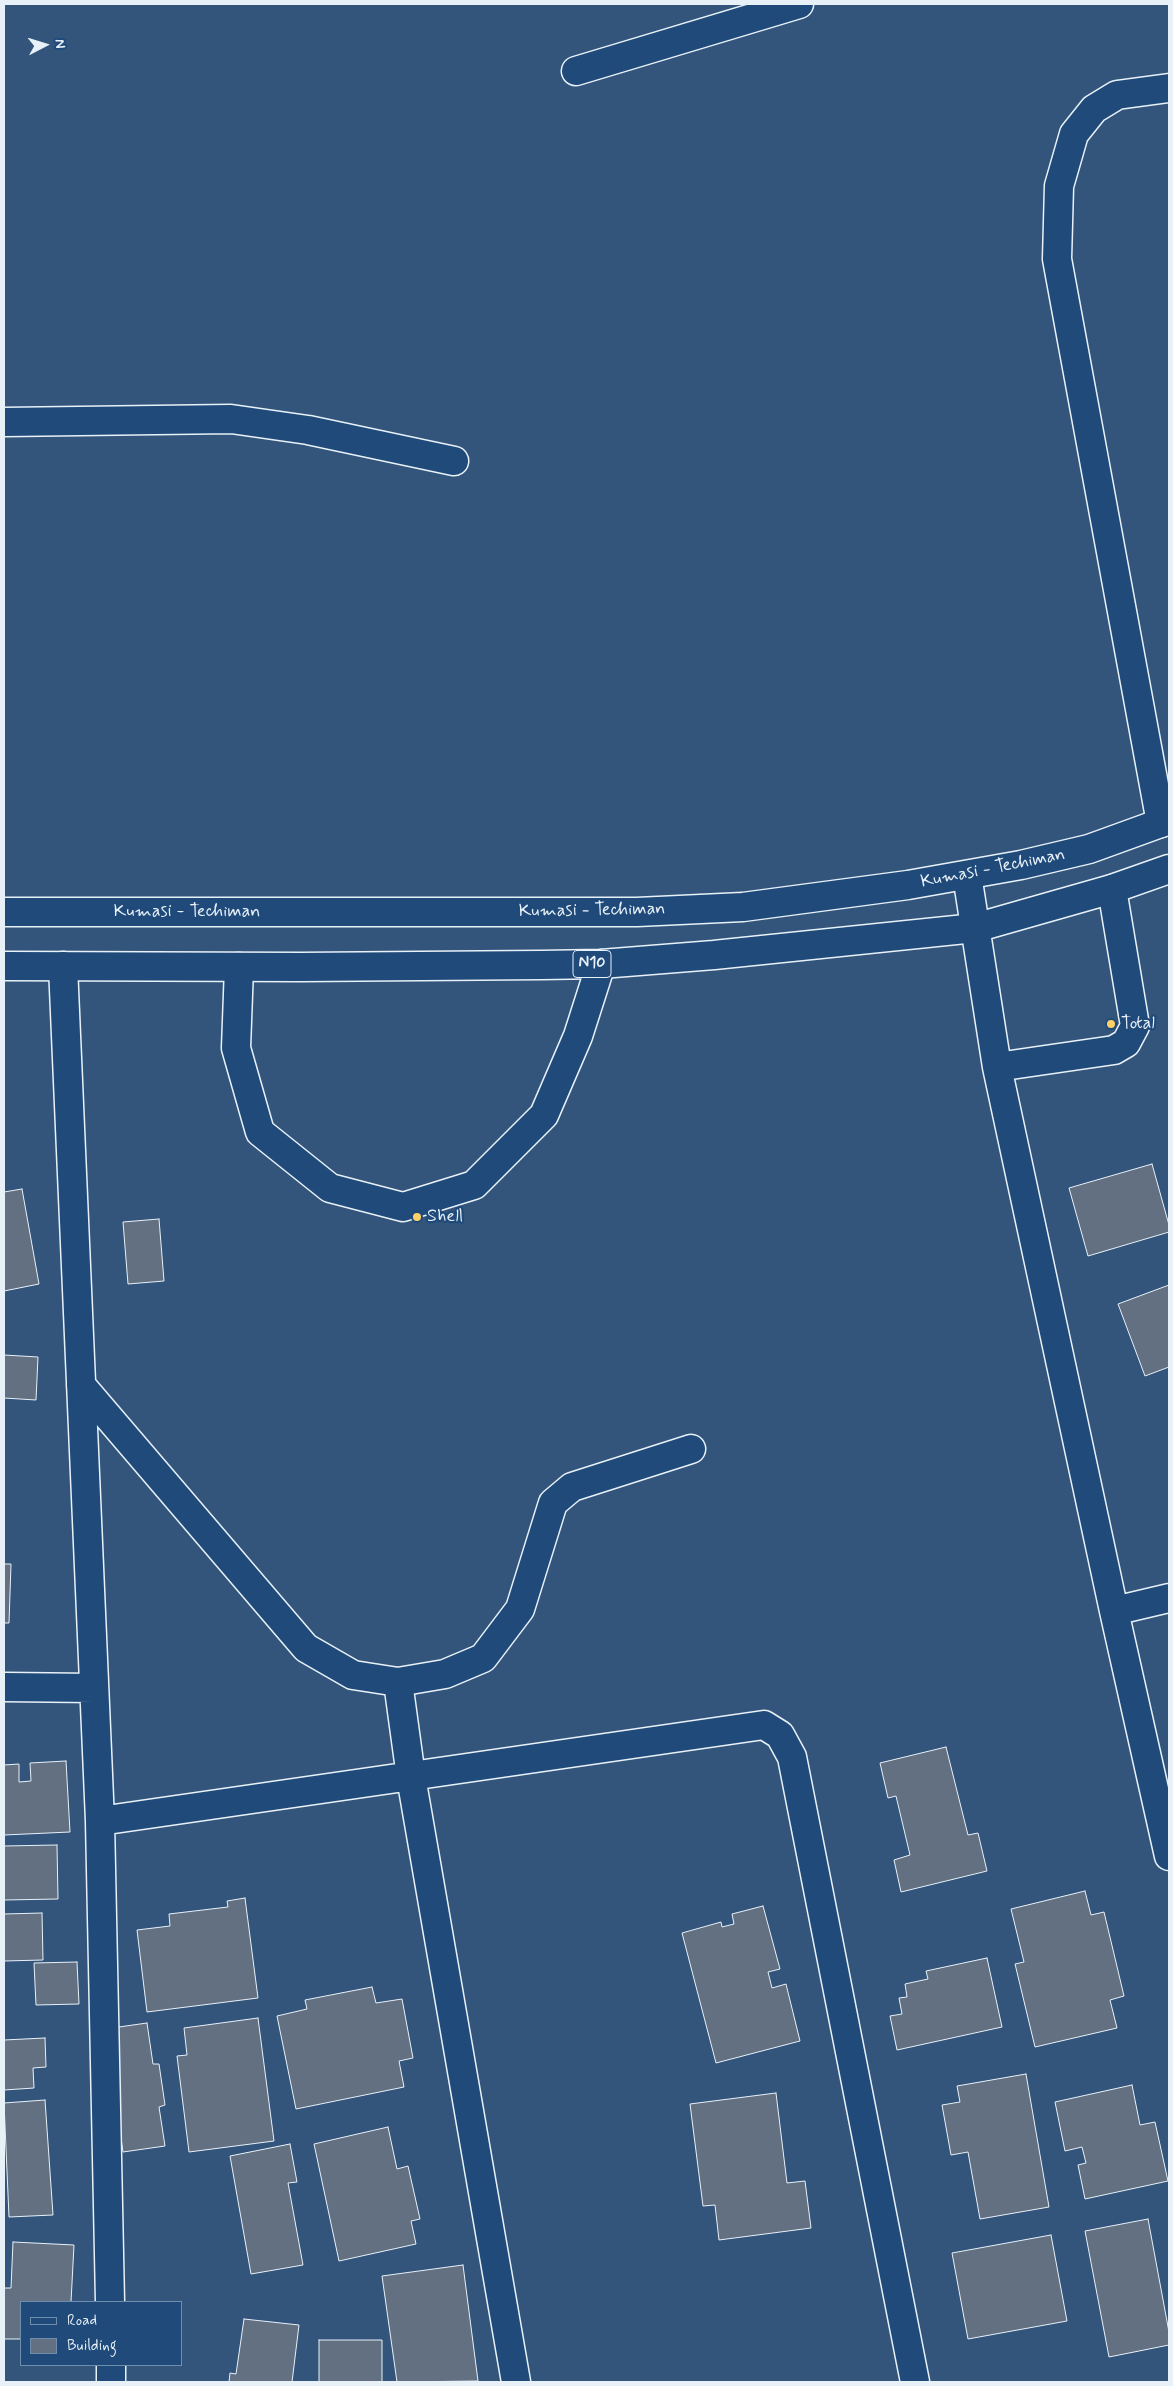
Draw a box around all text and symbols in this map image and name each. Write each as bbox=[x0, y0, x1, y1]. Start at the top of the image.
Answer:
north arrow bbox=[20, 20, 70, 70]
text: N bbox=[51, 38, 69, 49]
street label: Kumasi - Techiman bbox=[919, 844, 1067, 894]
street label: Kumasi - Techiman bbox=[518, 899, 666, 923]
street label: Kumasi - Techiman bbox=[114, 901, 260, 923]
road number: N10 bbox=[573, 951, 611, 978]
place label: Total bbox=[1121, 1013, 1155, 1035]
marker: Total bbox=[1105, 1018, 1117, 1030]
place label: Shell bbox=[427, 1206, 463, 1228]
marker: Shell bbox=[411, 1211, 423, 1223]
legend bbox=[20, 2301, 182, 2366]
text: Road bbox=[67, 2311, 97, 2331]
text: Building bbox=[67, 2336, 117, 2356]

